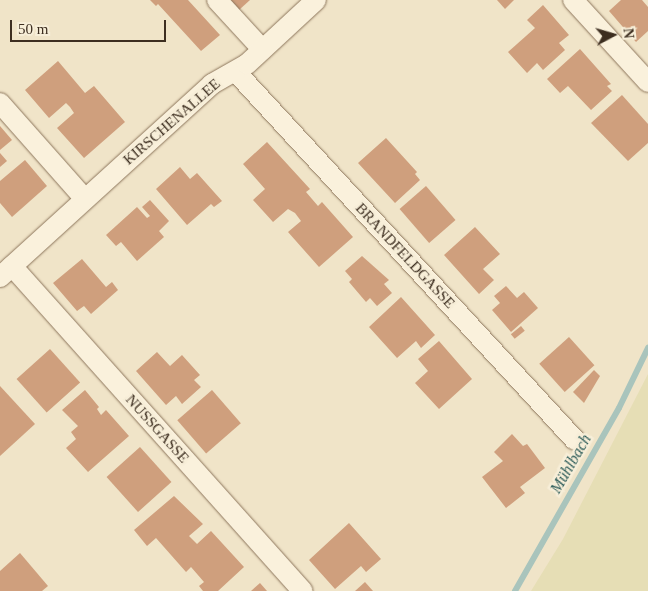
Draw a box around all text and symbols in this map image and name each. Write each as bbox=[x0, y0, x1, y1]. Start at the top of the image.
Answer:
scale bar bbox=[12, 10, 169, 42]
north arrow bbox=[588, 10, 638, 60]
text: 50 m bbox=[18, 21, 48, 37]
text: N bbox=[620, 28, 636, 39]
street label: KIRSCHENALLEE bbox=[120, 75, 224, 169]
street label: BRANDFELDGASSE bbox=[352, 200, 458, 312]
street label: NUSSGASSE bbox=[122, 391, 192, 467]
water label: Mühlbach bbox=[546, 431, 596, 497]

